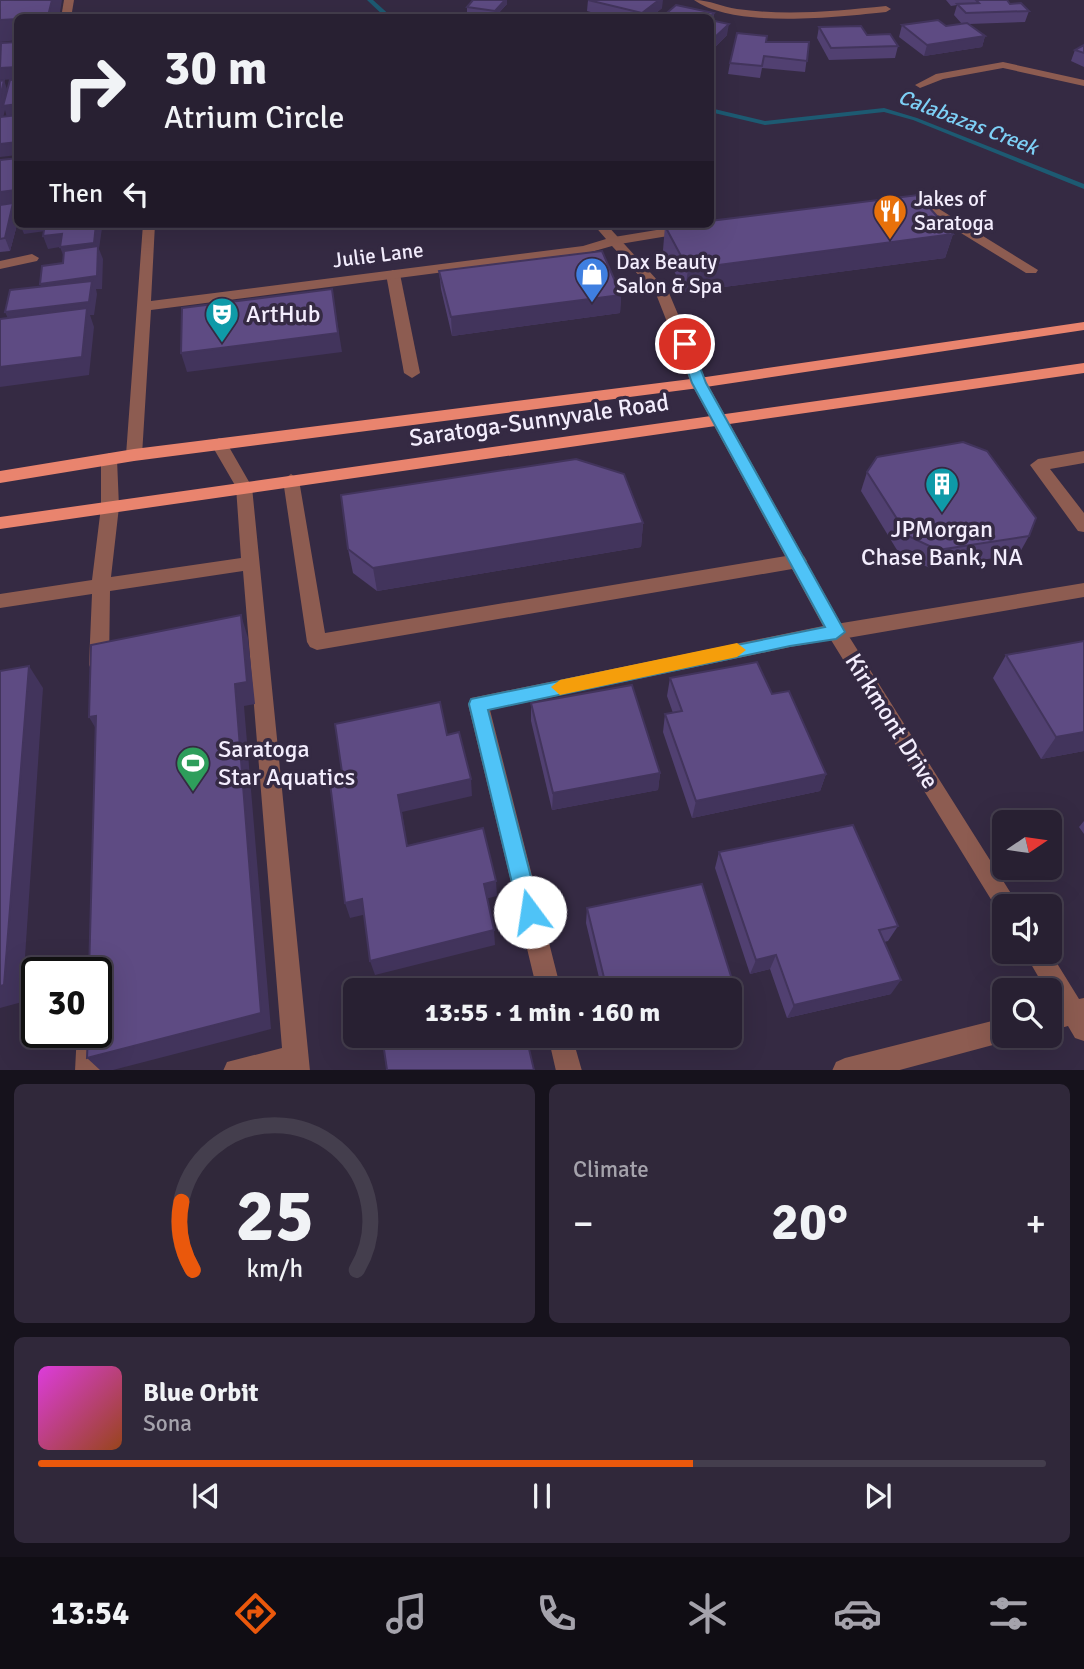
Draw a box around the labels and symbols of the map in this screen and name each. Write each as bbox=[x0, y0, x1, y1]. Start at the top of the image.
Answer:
water label: Calabazas Creek bbox=[895, 83, 1044, 161]
place label: Jakes of Saratoga bbox=[914, 186, 994, 236]
restaurant icon: Jakes of Saratoga bbox=[871, 192, 909, 241]
street label: Julie Lane bbox=[331, 237, 425, 273]
place label: Dax Beauty Salon & Spa bbox=[616, 249, 722, 299]
shop icon: Dax Beauty Salon & Spa bbox=[573, 255, 611, 304]
theatre icon: ArtHub bbox=[203, 295, 241, 344]
place label: ArtHub bbox=[246, 299, 320, 329]
pin bbox=[655, 314, 715, 374]
street label: Saratoga-Sunnyvale Road bbox=[407, 387, 671, 453]
building icon: JPMorgan Chase Bank, NA bbox=[923, 465, 961, 514]
place label: JPMorgan Chase Bank, NA bbox=[861, 514, 1023, 572]
street label: Kirkmont Drive bbox=[839, 648, 945, 794]
place label: Saratoga Star Aquatics bbox=[218, 734, 355, 792]
sports icon: Saratoga Star Aquatics bbox=[174, 744, 212, 793]
north arrow bbox=[992, 810, 1062, 880]
position arrow bbox=[493, 875, 567, 949]
speed limit sign: 30 bbox=[21, 957, 112, 1048]

